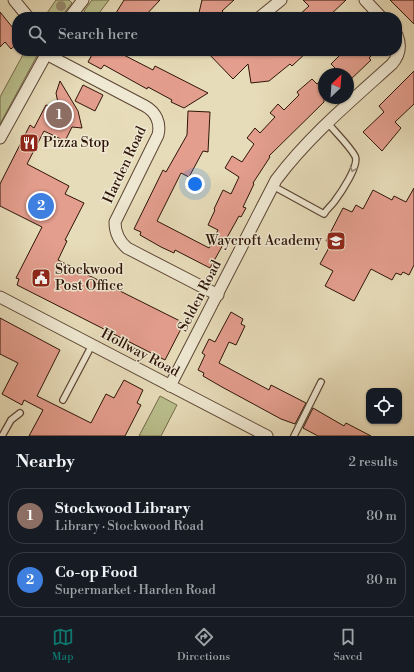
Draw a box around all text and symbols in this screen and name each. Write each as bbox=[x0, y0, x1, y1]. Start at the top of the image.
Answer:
search box bbox=[12, 12, 402, 56]
icon: search bbox=[26, 23, 48, 45]
text: Search here bbox=[58, 25, 138, 44]
north arrow bbox=[318, 68, 354, 104]
pin: 1 bbox=[46, 100, 72, 130]
street label: Harden Road bbox=[99, 124, 151, 206]
restaurant icon: Pizza Stop bbox=[18, 132, 40, 154]
place label: Pizza Stop bbox=[43, 134, 109, 152]
one-way arrow bbox=[350, 166, 358, 173]
your location bbox=[185, 174, 205, 194]
pin: 2 bbox=[28, 191, 54, 221]
school or university icon: Waycroft Academy bbox=[325, 230, 347, 252]
place label: Waycroft Academy bbox=[204, 232, 322, 250]
street label: Selden Road bbox=[174, 257, 226, 335]
place label: Stockwood Post Office bbox=[55, 261, 123, 295]
public building icon: Stockwood Post Office bbox=[30, 267, 52, 289]
street label: Hollway Road bbox=[98, 325, 182, 381]
map controls bbox=[366, 388, 402, 424]
button: locate bbox=[366, 388, 402, 424]
text: Nearby bbox=[16, 451, 75, 473]
text: 2 results bbox=[349, 454, 398, 470]
text: Stockwood Library bbox=[55, 499, 190, 518]
text: 1 bbox=[27, 508, 33, 524]
text: 80 m bbox=[366, 508, 397, 524]
text: Library · Stockwood Road bbox=[55, 518, 204, 534]
text: Co-op Food bbox=[55, 563, 138, 582]
text: 2 bbox=[26, 572, 34, 588]
text: 80 m bbox=[366, 572, 397, 588]
text: Supermarket · Harden Road bbox=[55, 582, 216, 598]
tab: Map bbox=[52, 626, 74, 664]
tab: Directions bbox=[177, 626, 230, 664]
tab: Saved bbox=[333, 626, 362, 664]

